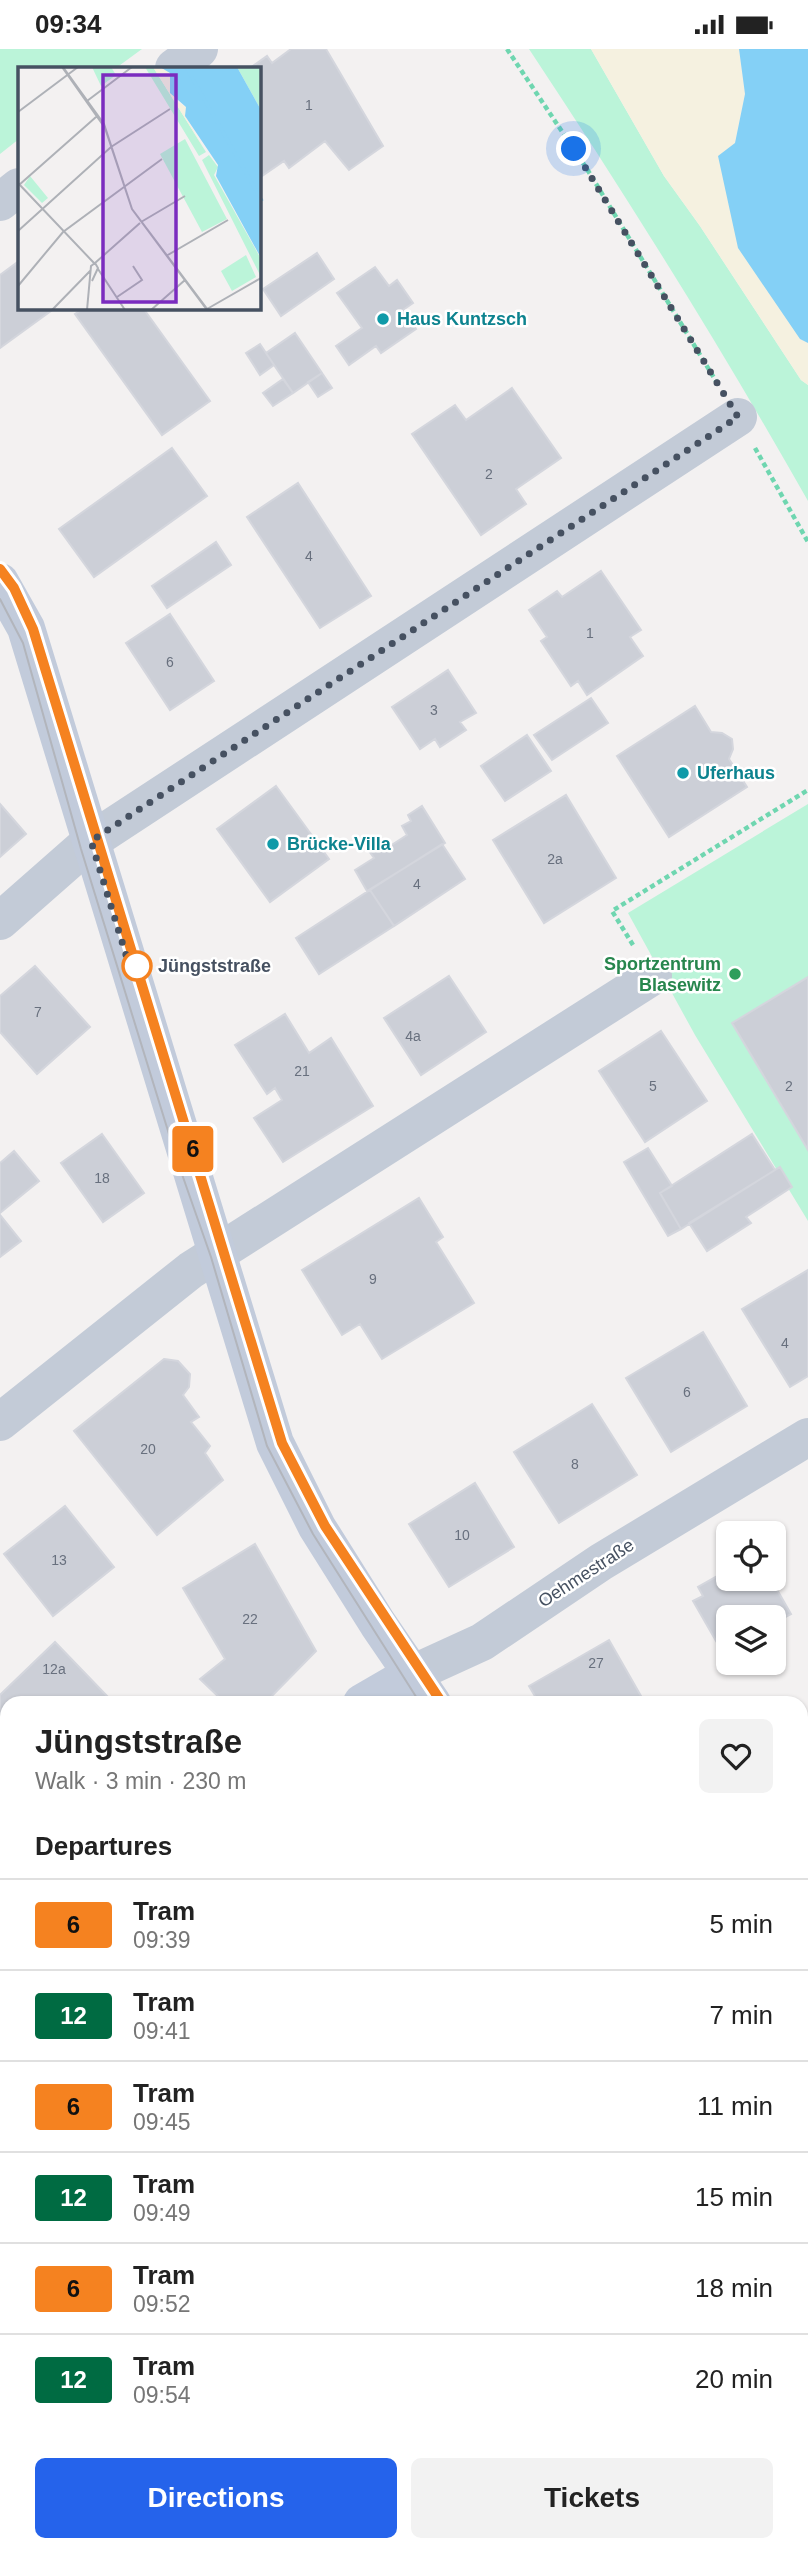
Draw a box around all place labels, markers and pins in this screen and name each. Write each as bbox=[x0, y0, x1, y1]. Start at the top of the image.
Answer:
place label: Haus Kuntzsch bbox=[397, 309, 527, 329]
marker: Haus Kuntzsch bbox=[375, 311, 391, 327]
place label: Uferhaus bbox=[697, 763, 775, 783]
marker: Uferhaus bbox=[675, 765, 691, 781]
place label: Brücke-Villa bbox=[287, 834, 392, 854]
marker: Brücke-Villa bbox=[265, 836, 281, 852]
marker: Jüngststraße bbox=[122, 951, 152, 981]
place label: Sportzentrum Blasewitz bbox=[604, 954, 721, 995]
place label: Jüngststraße bbox=[158, 956, 271, 976]
marker: Sportzentrum Blasewitz bbox=[727, 966, 743, 982]

